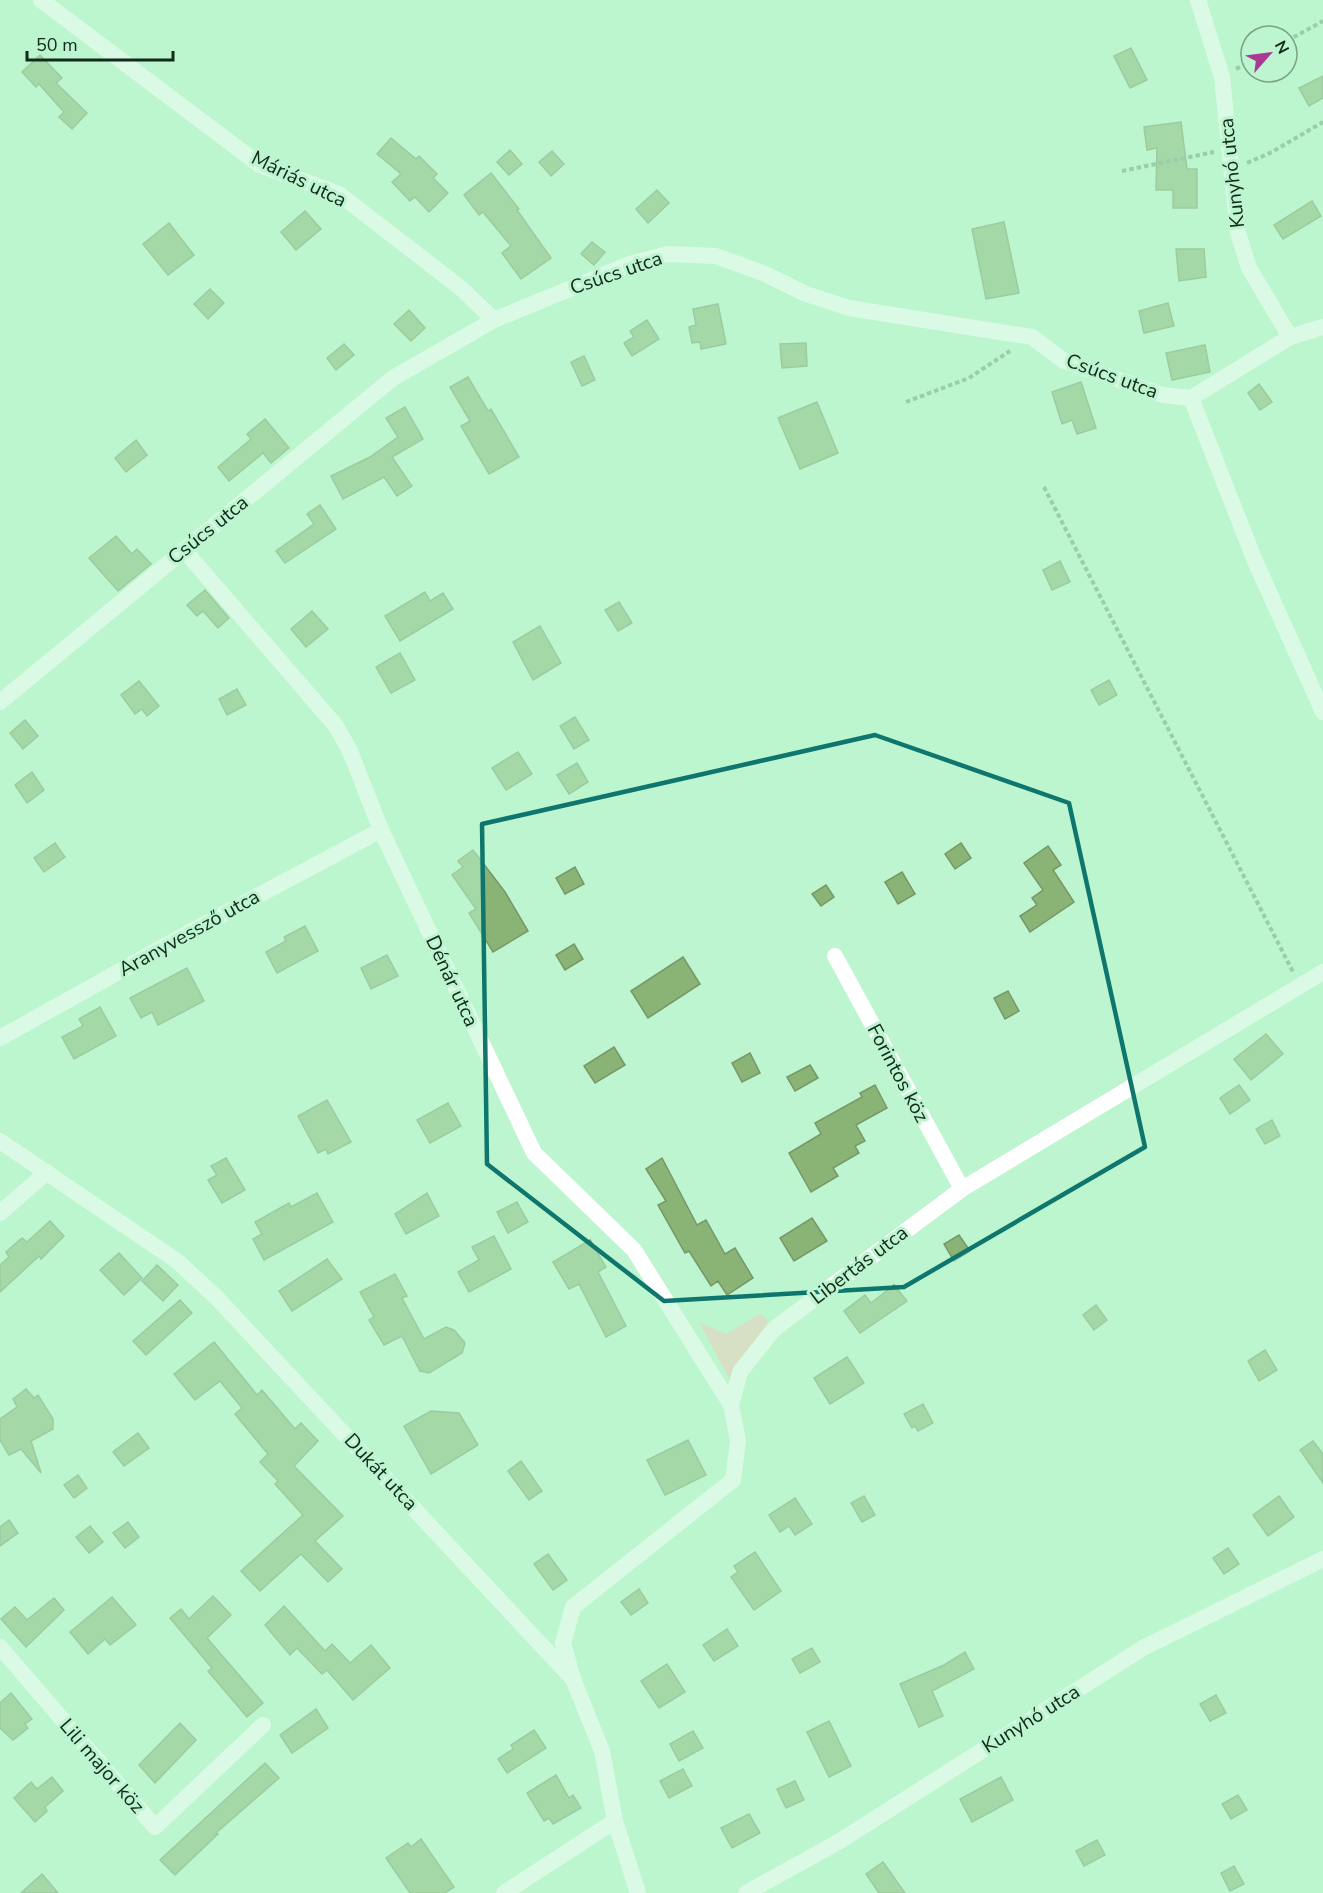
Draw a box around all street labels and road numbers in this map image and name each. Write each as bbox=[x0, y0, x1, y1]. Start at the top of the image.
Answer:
street label: Kunyhó utca bbox=[1213, 117, 1251, 229]
street label: Máriás utca bbox=[247, 144, 351, 214]
street label: Csúcs utca bbox=[566, 245, 666, 301]
street label: Csúcs utca bbox=[1062, 347, 1162, 405]
street label: Csúcs utca bbox=[162, 489, 254, 571]
street label: Aranyvessző utca bbox=[114, 883, 264, 983]
street label: Dénár utca bbox=[419, 931, 485, 1031]
street label: Forintos köz bbox=[861, 1019, 935, 1127]
street label: Libertás utca bbox=[805, 1219, 913, 1311]
street label: Dukát utca bbox=[338, 1427, 424, 1517]
street label: Kunyhó utca bbox=[977, 1678, 1085, 1760]
street label: Lili major köz bbox=[53, 1713, 151, 1819]

